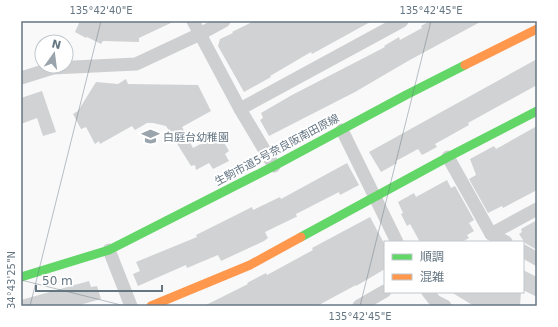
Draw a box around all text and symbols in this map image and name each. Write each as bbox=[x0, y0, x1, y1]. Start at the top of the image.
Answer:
text: 135°42'40"E bbox=[69, 5, 133, 16]
text: 135°42'45"E bbox=[399, 5, 463, 16]
north arrow bbox=[34, 34, 74, 74]
text: N bbox=[50, 37, 62, 52]
street label: 生駒市道5号奈良阪南田原線 bbox=[213, 112, 341, 188]
school or university icon: 白庭台幼稚園 bbox=[140, 127, 160, 147]
place label: 白庭台幼稚園 bbox=[163, 131, 229, 144]
legend bbox=[384, 241, 524, 293]
text: 順調 bbox=[420, 250, 444, 264]
text: 34°43'25"N bbox=[6, 251, 17, 309]
scale bar bbox=[36, 267, 162, 293]
text: 混雑 bbox=[420, 270, 444, 284]
text: 50 m bbox=[42, 274, 73, 288]
text: 135°42'45"E bbox=[328, 311, 392, 322]

